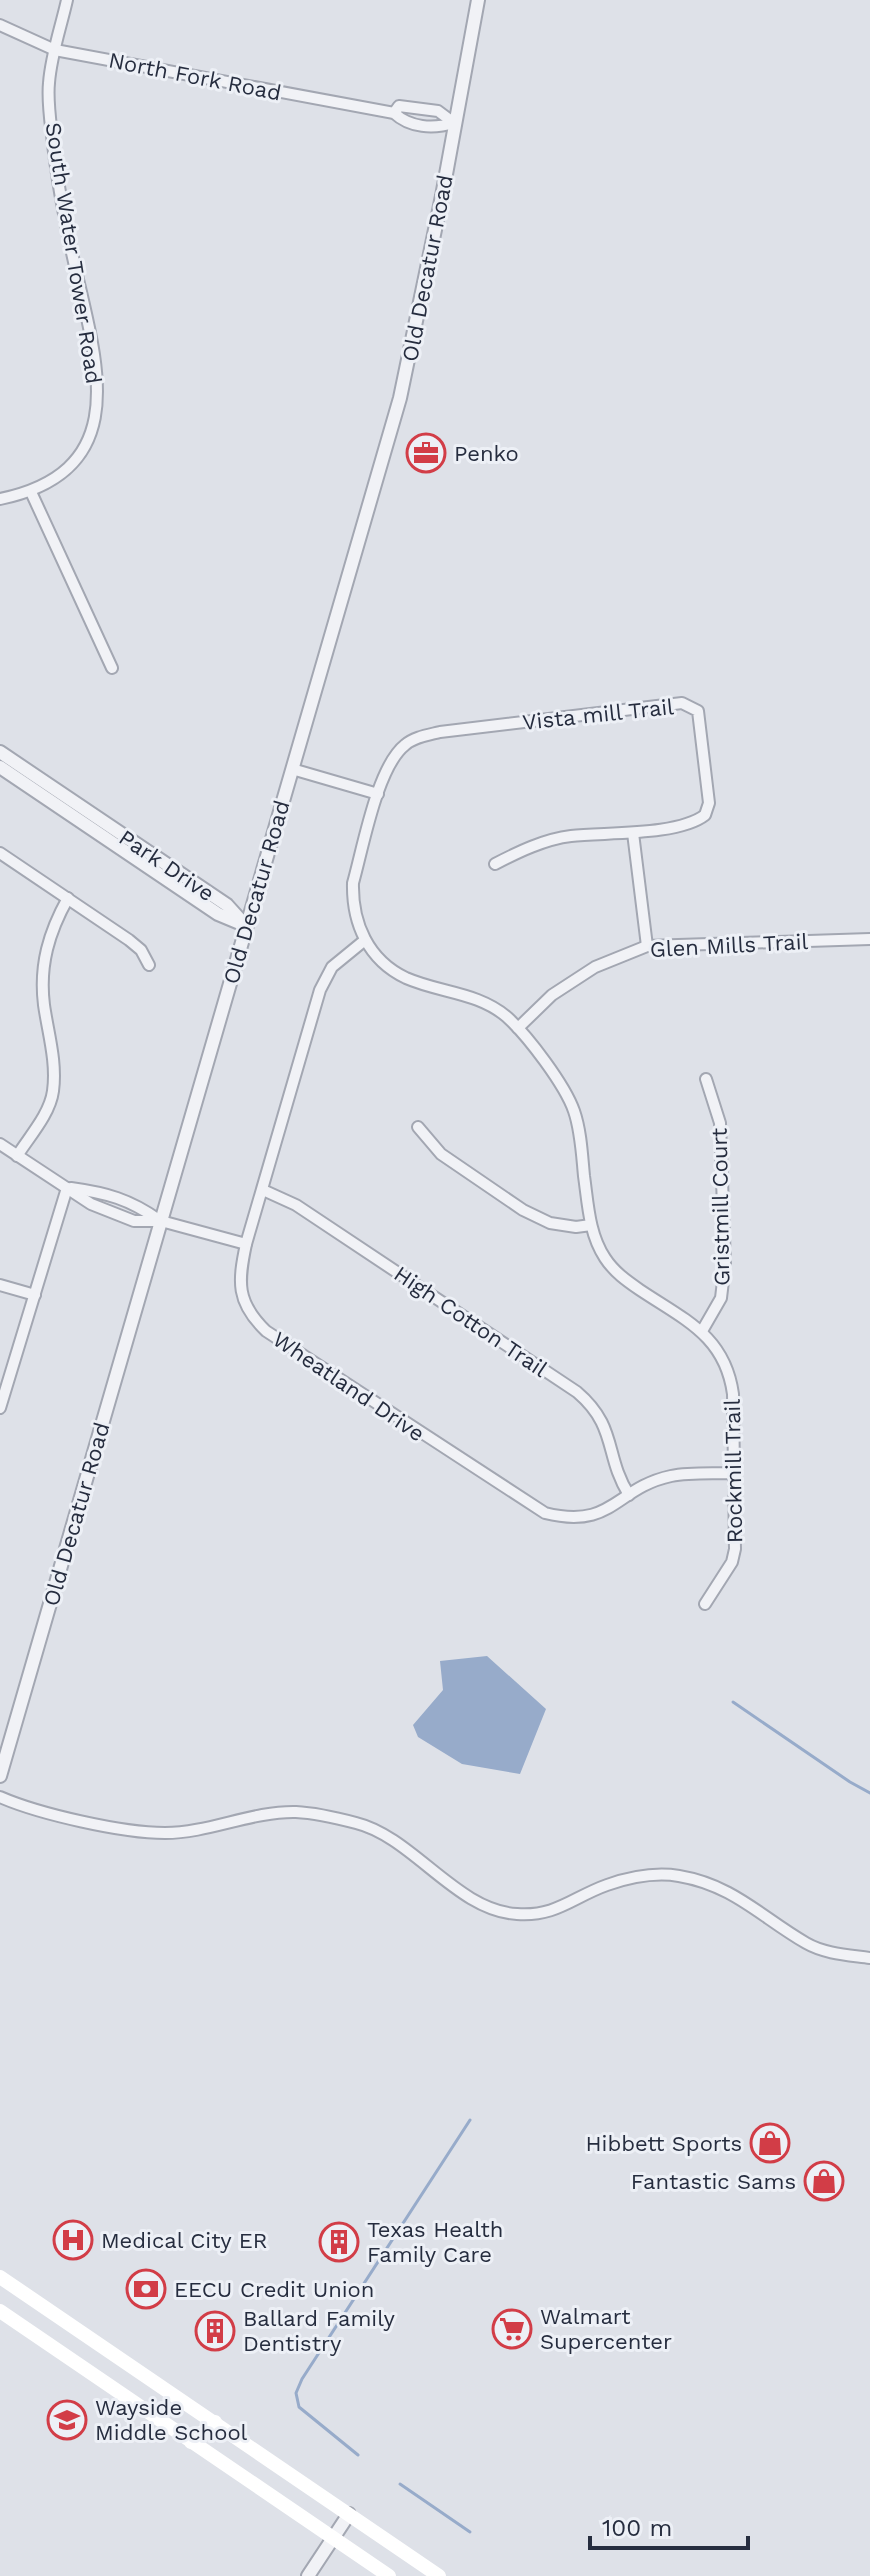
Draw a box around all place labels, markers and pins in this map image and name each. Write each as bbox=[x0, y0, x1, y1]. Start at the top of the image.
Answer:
office icon: Penko bbox=[405, 432, 447, 474]
place label: Penko bbox=[454, 441, 519, 466]
shop icon: Hibbett Sports bbox=[749, 2122, 791, 2164]
place label: Hibbett Sports bbox=[585, 2131, 742, 2156]
shop icon: Fantastic Sams bbox=[803, 2160, 845, 2202]
place label: Fantastic Sams bbox=[631, 2169, 796, 2194]
place label: Texas Health Family Care bbox=[367, 2217, 503, 2267]
hospital icon: Medical City ER bbox=[52, 2219, 94, 2261]
building icon: Texas Health Family Care bbox=[318, 2221, 360, 2263]
place label: Medical City ER bbox=[101, 2228, 267, 2253]
bank icon: EECU Credit Union bbox=[125, 2268, 167, 2310]
place label: EECU Credit Union bbox=[174, 2277, 374, 2302]
place label: Walmart Supercenter bbox=[540, 2304, 672, 2354]
place label: Ballard Family Dentistry bbox=[243, 2306, 395, 2356]
supermarket icon: Walmart Supercenter bbox=[491, 2308, 533, 2350]
building icon: Ballard Family Dentistry bbox=[194, 2310, 236, 2352]
place label: Wayside Middle School bbox=[95, 2395, 248, 2445]
school or university icon: Wayside Middle School bbox=[46, 2399, 88, 2441]

